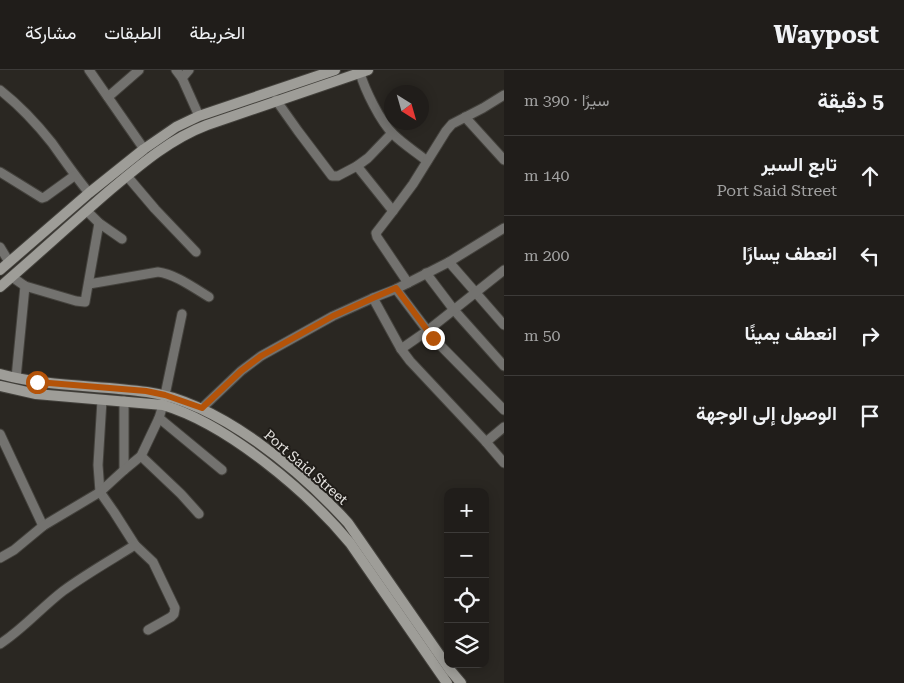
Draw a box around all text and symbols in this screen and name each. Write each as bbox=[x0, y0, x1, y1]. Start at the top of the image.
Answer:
text: Waypost bbox=[774, 21, 879, 49]
text: مشاركة bbox=[25, 22, 76, 43]
text: الطبقات bbox=[104, 22, 161, 43]
text: الخريطة bbox=[189, 22, 245, 43]
north arrow bbox=[384, 85, 429, 130]
text: 5 دقيقة bbox=[817, 89, 884, 113]
text: سيرًا · 390 m bbox=[524, 91, 609, 110]
text: تابع السير bbox=[761, 153, 837, 176]
icon: ahead bbox=[856, 162, 884, 190]
text: 140 m bbox=[524, 166, 570, 185]
text: Port Said Street bbox=[716, 181, 837, 200]
text: انعطف يسارًا bbox=[742, 242, 837, 265]
icon: left bbox=[856, 242, 884, 270]
text: 200 m bbox=[524, 246, 570, 265]
text: انعطف يمينًا bbox=[745, 322, 837, 345]
icon: right bbox=[856, 322, 884, 350]
text: 50 m bbox=[524, 326, 561, 345]
route end bbox=[422, 327, 445, 350]
route start bbox=[26, 371, 49, 394]
text: الوصول إلى الوجهة bbox=[696, 402, 837, 425]
icon: arrive bbox=[856, 402, 884, 430]
street label: Port Said Street bbox=[261, 426, 351, 508]
map controls bbox=[444, 488, 489, 668]
button: + bbox=[444, 488, 489, 533]
button: − bbox=[444, 533, 489, 578]
button: locate bbox=[444, 578, 489, 623]
button: layers bbox=[444, 623, 489, 668]

